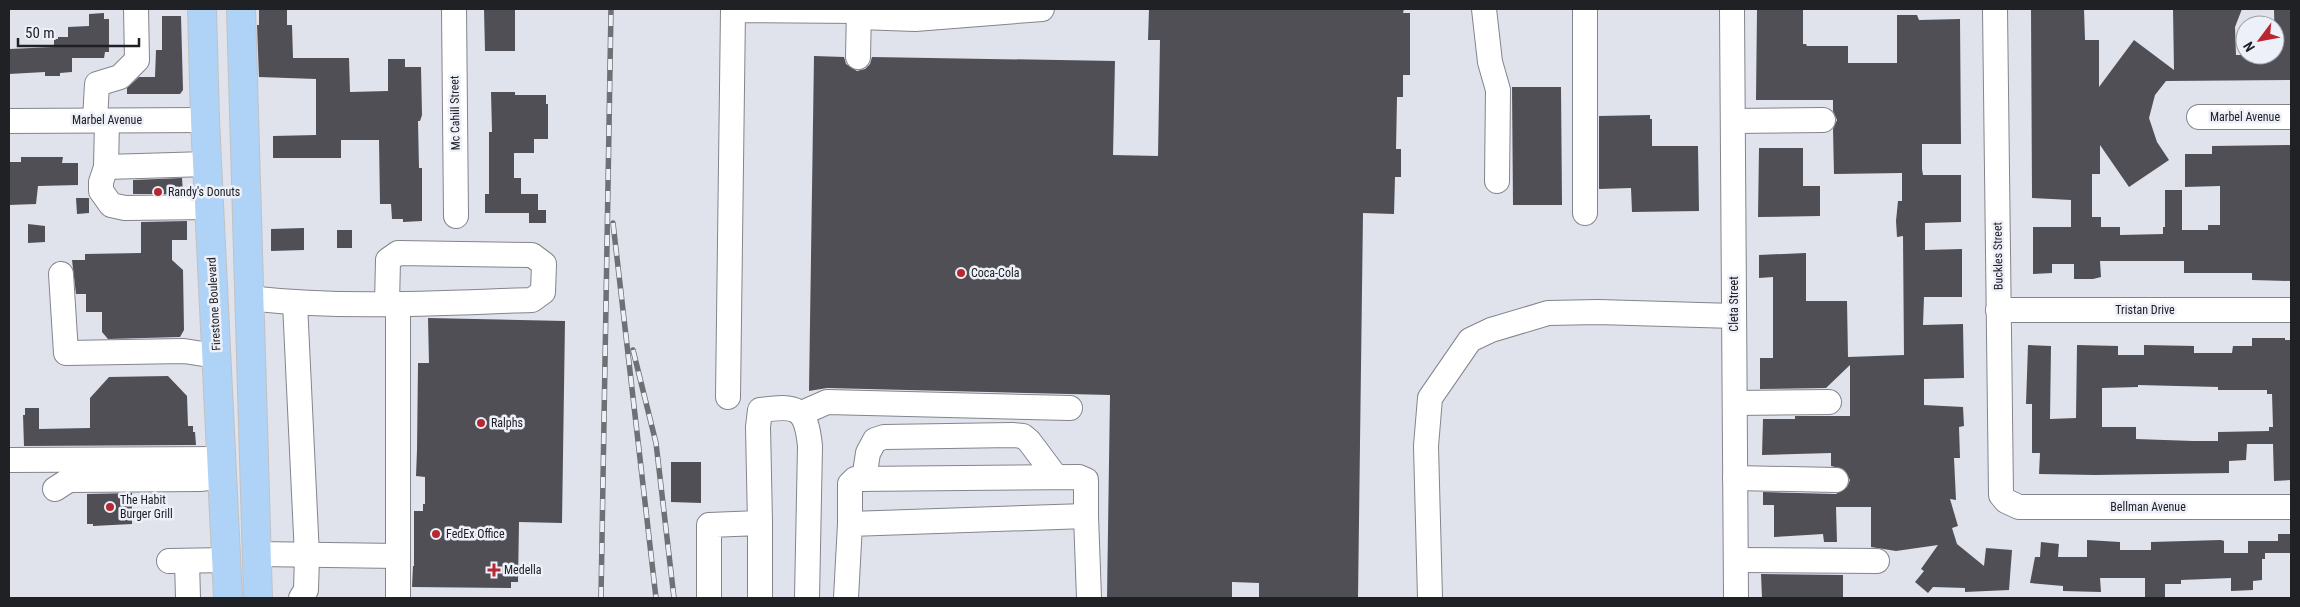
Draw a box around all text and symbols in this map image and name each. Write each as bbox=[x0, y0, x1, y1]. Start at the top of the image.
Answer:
scale bar bbox=[18, 15, 139, 47]
north arrow bbox=[2235, 15, 2285, 65]
text: 50 m bbox=[25, 24, 55, 42]
text: N bbox=[2240, 39, 2258, 55]
street label: Mc Cahill Street bbox=[447, 75, 463, 151]
street label: Marbel Avenue bbox=[2210, 110, 2280, 124]
street label: Marbel Avenue bbox=[72, 113, 142, 127]
place label: Randy's Donuts bbox=[168, 185, 240, 199]
marker: Randy's Donuts bbox=[152, 186, 164, 198]
street label: Buckles Street bbox=[1990, 221, 2006, 290]
street label: Firestone Boulevard bbox=[205, 257, 223, 351]
place label: Coca-Cola bbox=[971, 266, 1020, 280]
marker: Coca-Cola bbox=[955, 267, 967, 279]
street label: Cleta Street bbox=[1727, 276, 1741, 332]
street label: Tristan Drive bbox=[2115, 303, 2175, 317]
place label: Ralphs bbox=[491, 416, 523, 430]
marker: Ralphs bbox=[475, 417, 487, 429]
place label: The Habit Burger Grill bbox=[120, 493, 173, 521]
street label: Bellman Avenue bbox=[2110, 500, 2186, 514]
marker: The Habit Burger Grill bbox=[104, 501, 116, 513]
place label: FedEx Office bbox=[446, 527, 505, 541]
marker: FedEx Office bbox=[430, 528, 442, 540]
place label: Medella bbox=[504, 563, 542, 577]
marker: Medella bbox=[488, 564, 500, 576]

